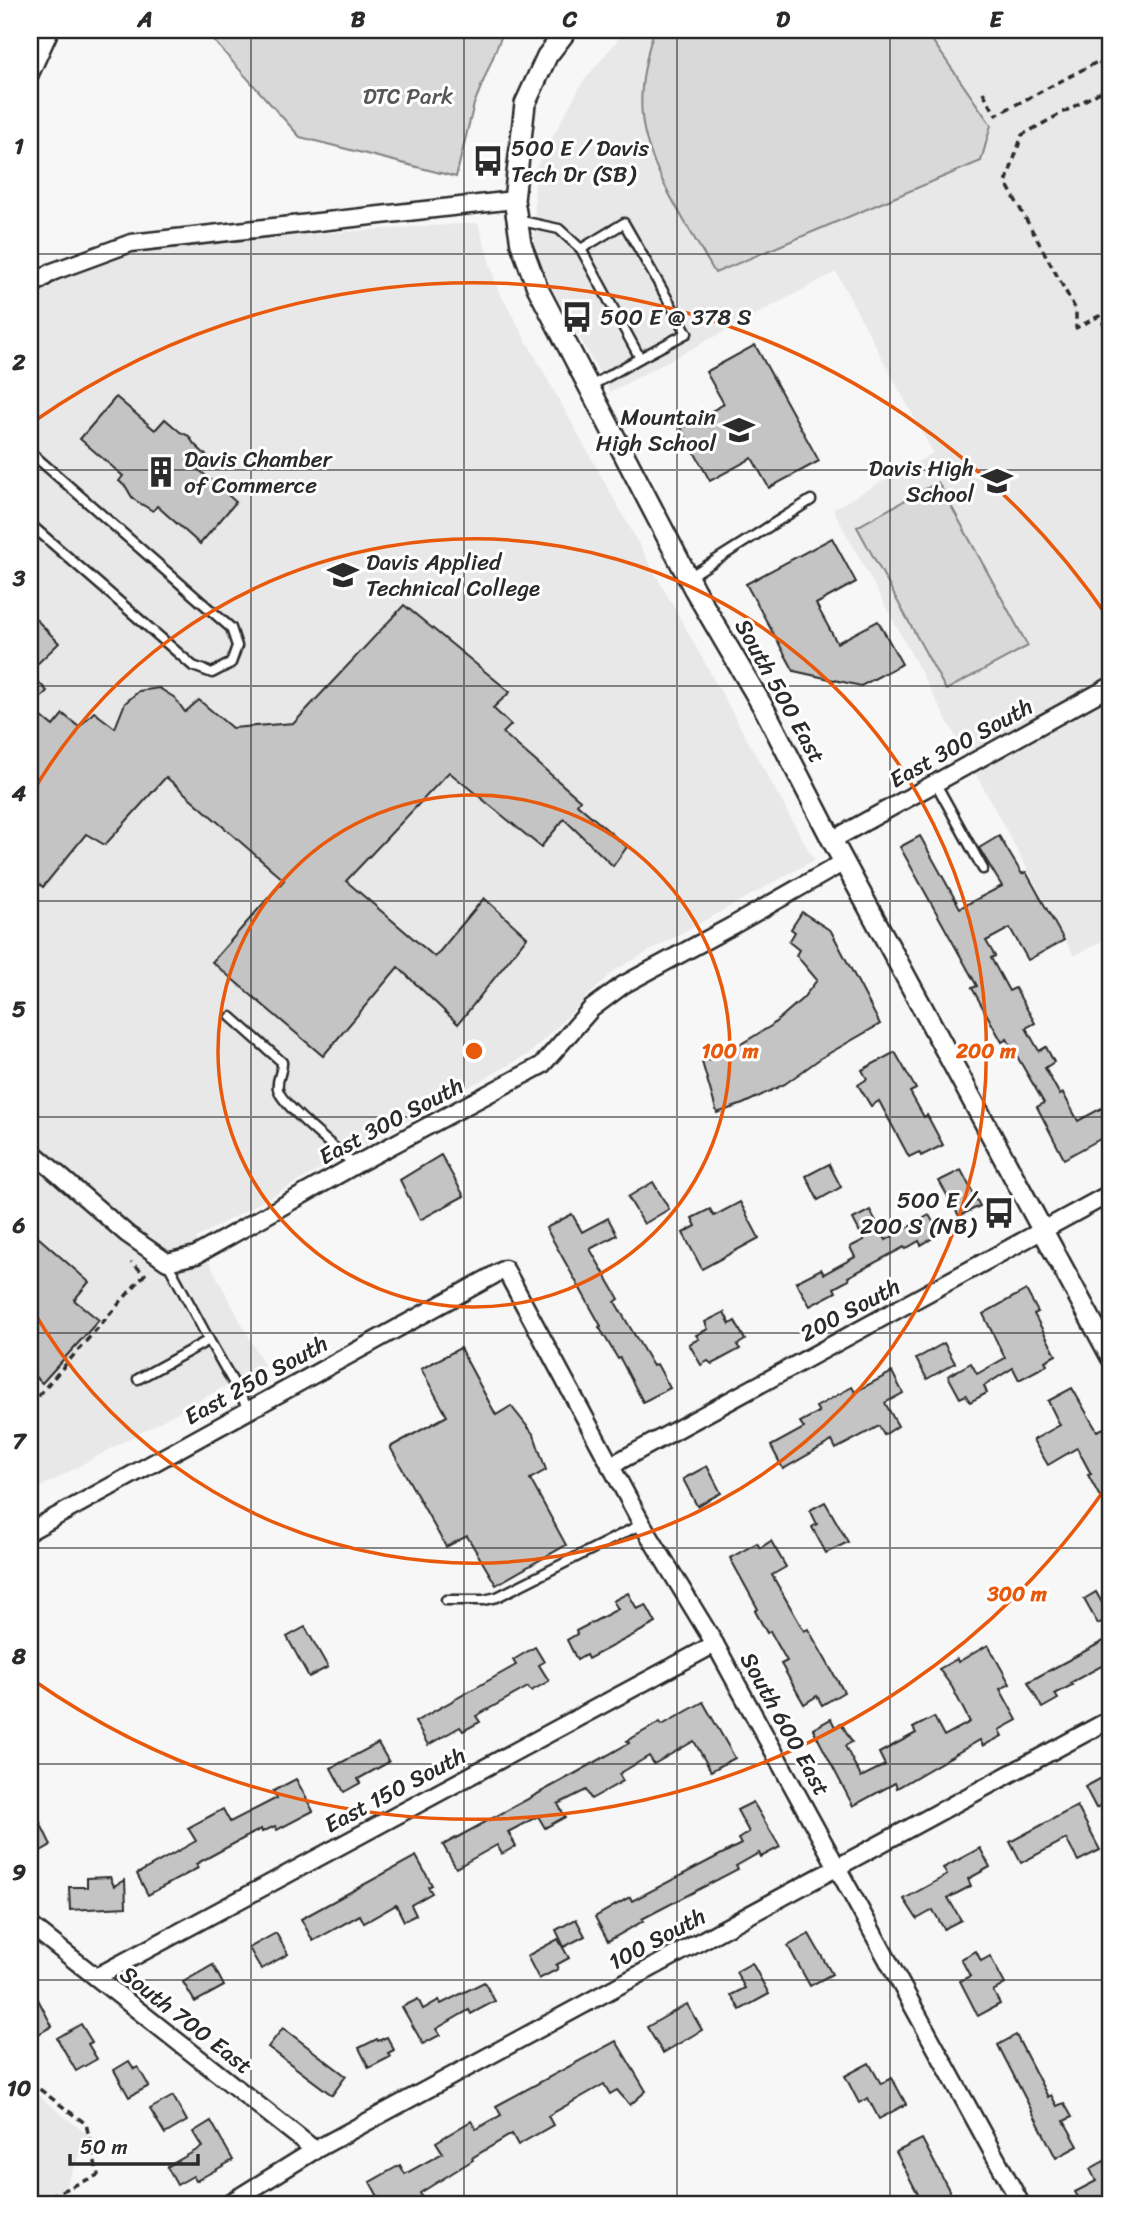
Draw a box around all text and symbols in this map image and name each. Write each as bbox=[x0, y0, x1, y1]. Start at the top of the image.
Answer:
text: A bbox=[136, 0, 153, 40]
text: B bbox=[351, 0, 366, 40]
text: C bbox=[562, 0, 578, 40]
text: D bbox=[776, 0, 791, 40]
text: E bbox=[990, 0, 1005, 40]
park label: DTC Park bbox=[363, 76, 453, 117]
text: 1 bbox=[14, 126, 24, 167]
place label: 500 E / Davis Tech Dr (SB) bbox=[511, 128, 650, 195]
bus stop icon: 500 E / Davis Tech Dr (SB) bbox=[471, 144, 505, 178]
place label: 500 E @ 378 S bbox=[600, 297, 752, 338]
bus stop icon: 500 E @ 378 S bbox=[560, 300, 594, 334]
text: 2 bbox=[11, 342, 26, 383]
place label: Mountain High School bbox=[596, 397, 716, 464]
school or university icon: Mountain High School bbox=[722, 413, 756, 447]
place label: Davis Chamber of Commerce bbox=[184, 439, 334, 506]
place label: Davis High School bbox=[869, 448, 974, 515]
building icon: Davis Chamber of Commerce bbox=[144, 455, 178, 489]
school or university icon: Davis High School bbox=[980, 464, 1014, 498]
place label: Davis Applied Technical College bbox=[366, 542, 540, 609]
text: 3 bbox=[12, 558, 26, 599]
school or university icon: Davis Applied Technical College bbox=[326, 558, 360, 592]
street label: South 500 East bbox=[723, 611, 837, 771]
street label: East 300 South bbox=[881, 686, 1041, 800]
text: 4 bbox=[11, 773, 27, 814]
text: 5 bbox=[12, 989, 26, 1030]
text: 100 m bbox=[701, 1032, 759, 1070]
text: 200 m bbox=[955, 1032, 1017, 1070]
centre of rings bbox=[462, 1039, 486, 1063]
street label: East 300 South bbox=[311, 1066, 471, 1176]
place label: 500 E / 200 S (NB) bbox=[860, 1180, 979, 1247]
bus stop icon: 500 E / 200 S (NB) bbox=[982, 1196, 1016, 1230]
text: 6 bbox=[11, 1205, 26, 1246]
street label: 200 South bbox=[792, 1266, 908, 1354]
street label: East 250 South bbox=[176, 1323, 336, 1437]
text: 7 bbox=[12, 1421, 27, 1462]
text: 300 m bbox=[986, 1575, 1048, 1613]
text: 8 bbox=[11, 1636, 26, 1677]
street label: South 600 East bbox=[728, 1644, 842, 1804]
street label: East 150 South bbox=[317, 1735, 473, 1845]
text: 9 bbox=[12, 1852, 26, 1893]
street label: 100 South bbox=[601, 1896, 713, 1982]
street label: South 700 East bbox=[110, 1955, 262, 2085]
text: 10 bbox=[7, 2068, 32, 2109]
scale bar bbox=[70, 2122, 198, 2166]
text: 50 m bbox=[80, 2128, 128, 2166]

